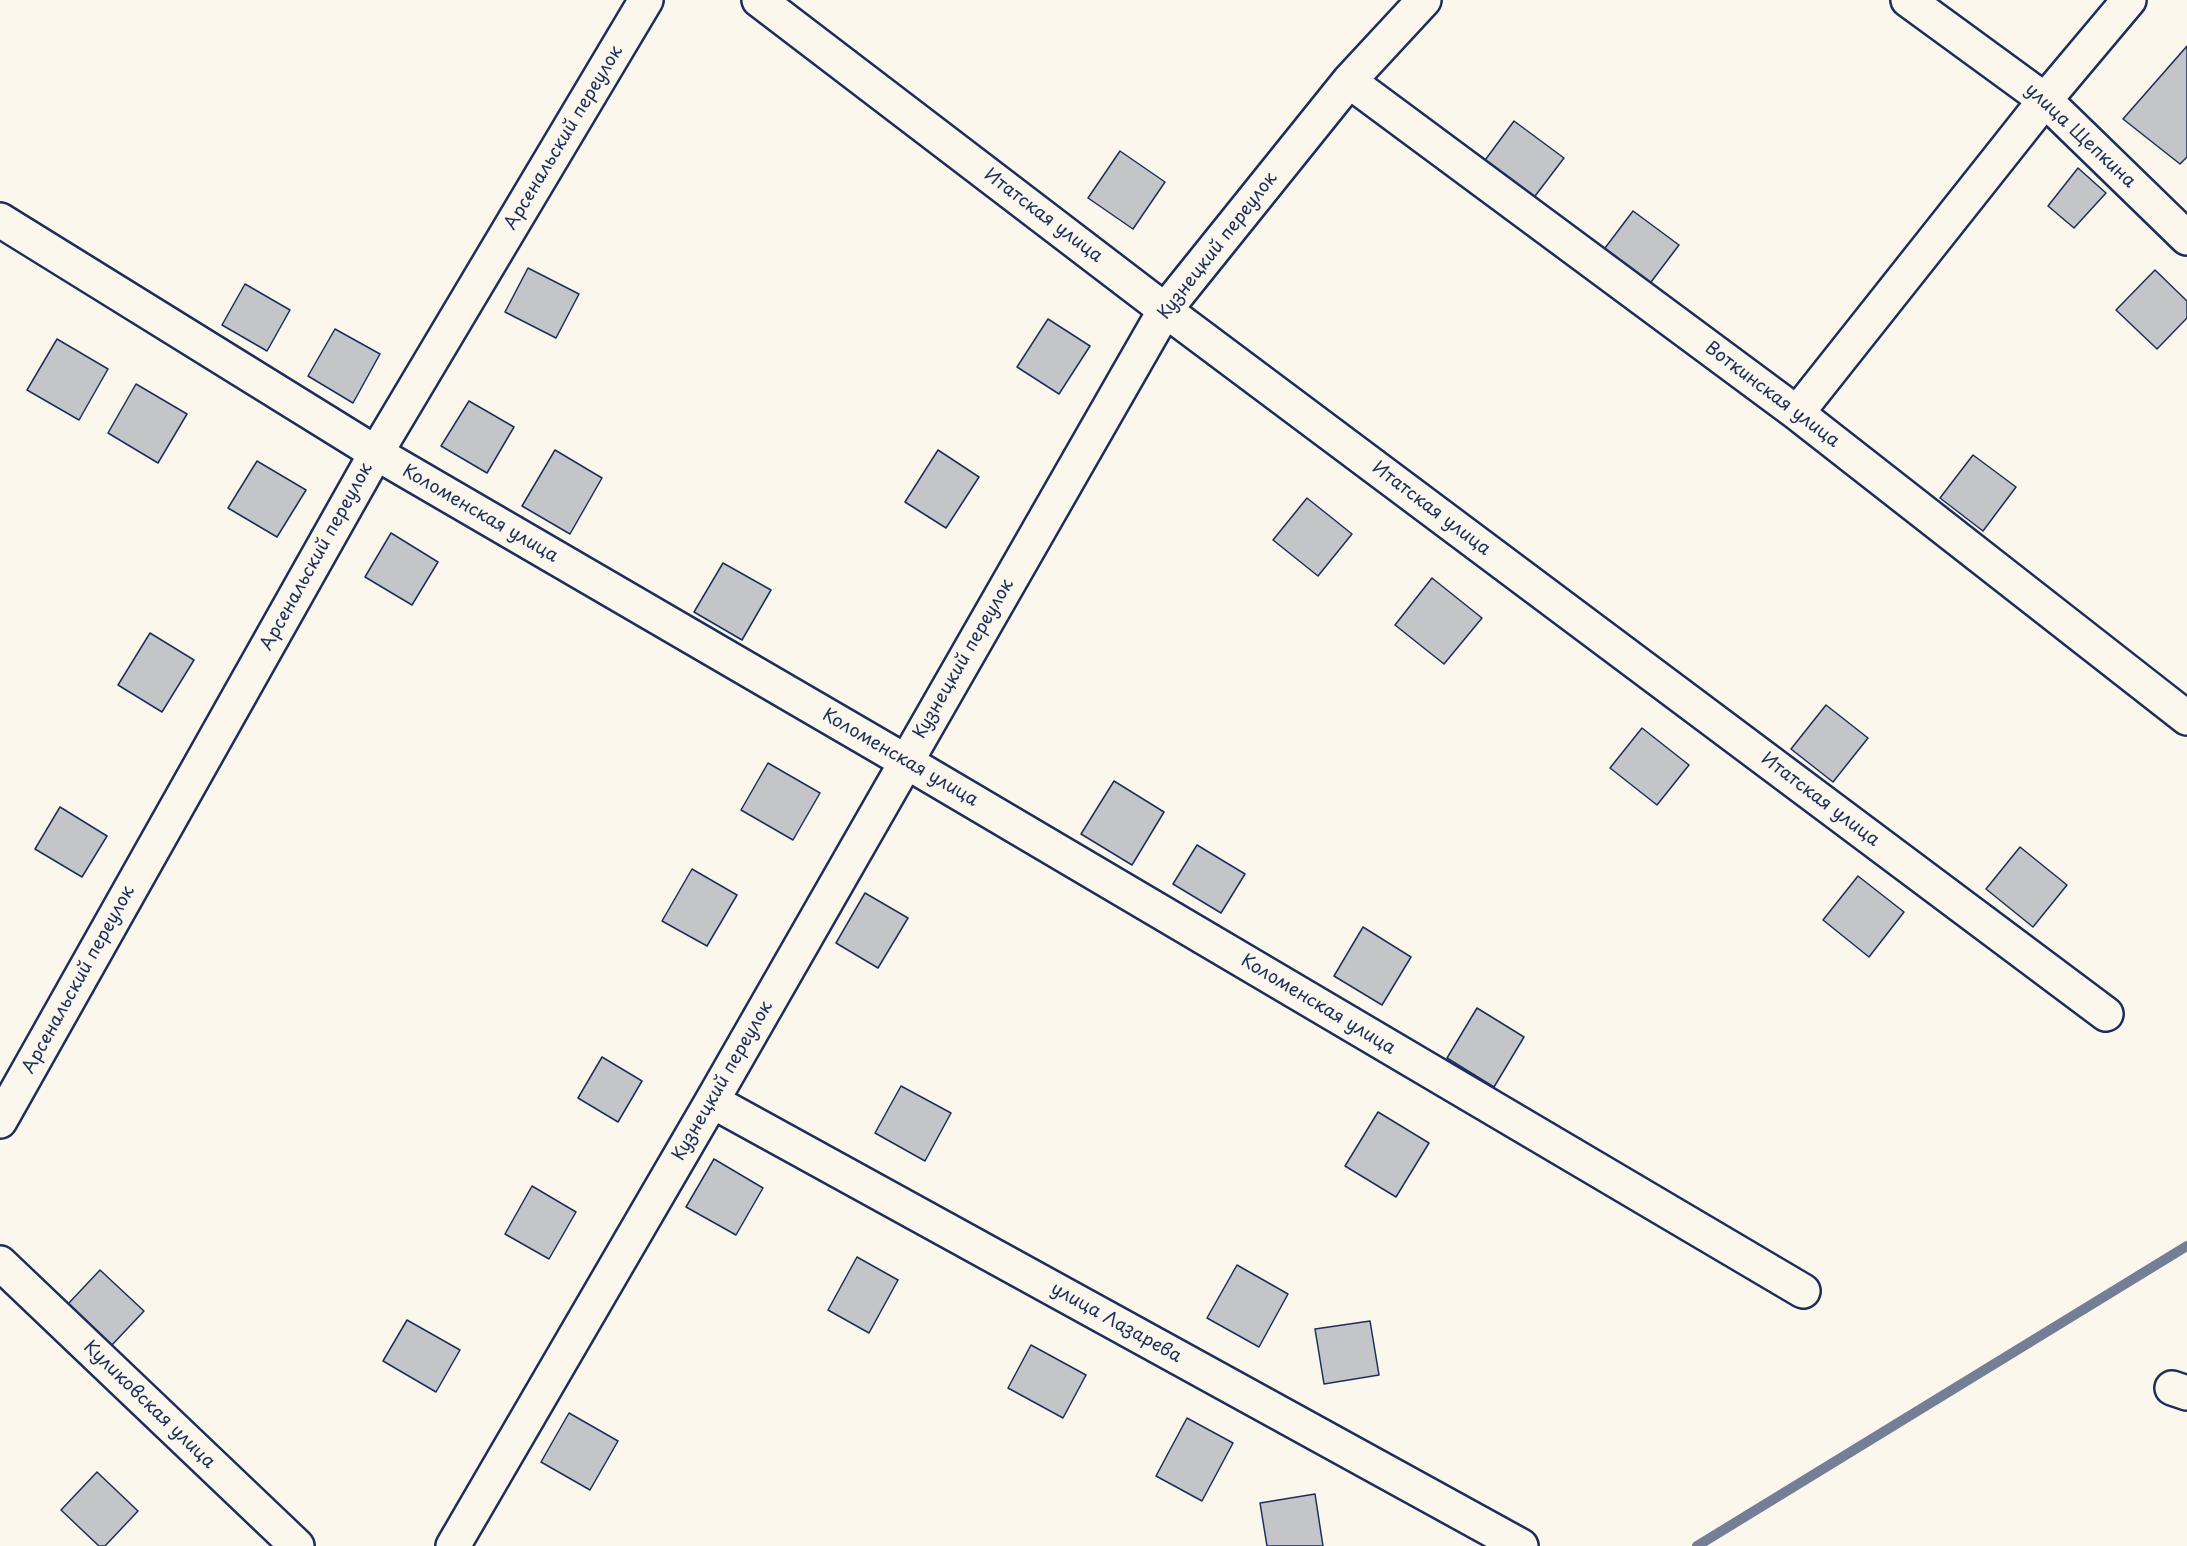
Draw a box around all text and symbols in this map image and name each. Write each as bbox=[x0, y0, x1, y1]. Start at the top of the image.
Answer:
street label: Арсенальский переулок bbox=[500, 42, 628, 234]
street label: улица Щепкина bbox=[2020, 79, 2140, 193]
street label: Итатская улица bbox=[980, 164, 1106, 268]
street label: Кузнецкий переулок bbox=[1154, 168, 1282, 324]
street label: Воткинская улица bbox=[1701, 337, 1843, 453]
street label: Итатская улица bbox=[1368, 457, 1494, 561]
street label: Арсенальский переулок bbox=[256, 459, 378, 655]
street label: Коломенская улица bbox=[398, 461, 562, 567]
street label: Кузнецкий переулок bbox=[909, 575, 1019, 743]
street label: Коломенская улица bbox=[818, 705, 982, 811]
street label: Итатская улица bbox=[1757, 748, 1883, 852]
street label: Арсенальский переулок bbox=[18, 882, 140, 1078]
street label: Коломенская улица bbox=[1237, 950, 1399, 1060]
street label: Кузнецкий переулок bbox=[668, 997, 778, 1165]
street label: улица Лазарева bbox=[1047, 1278, 1185, 1368]
street label: Куликовская улица bbox=[79, 1337, 219, 1473]

